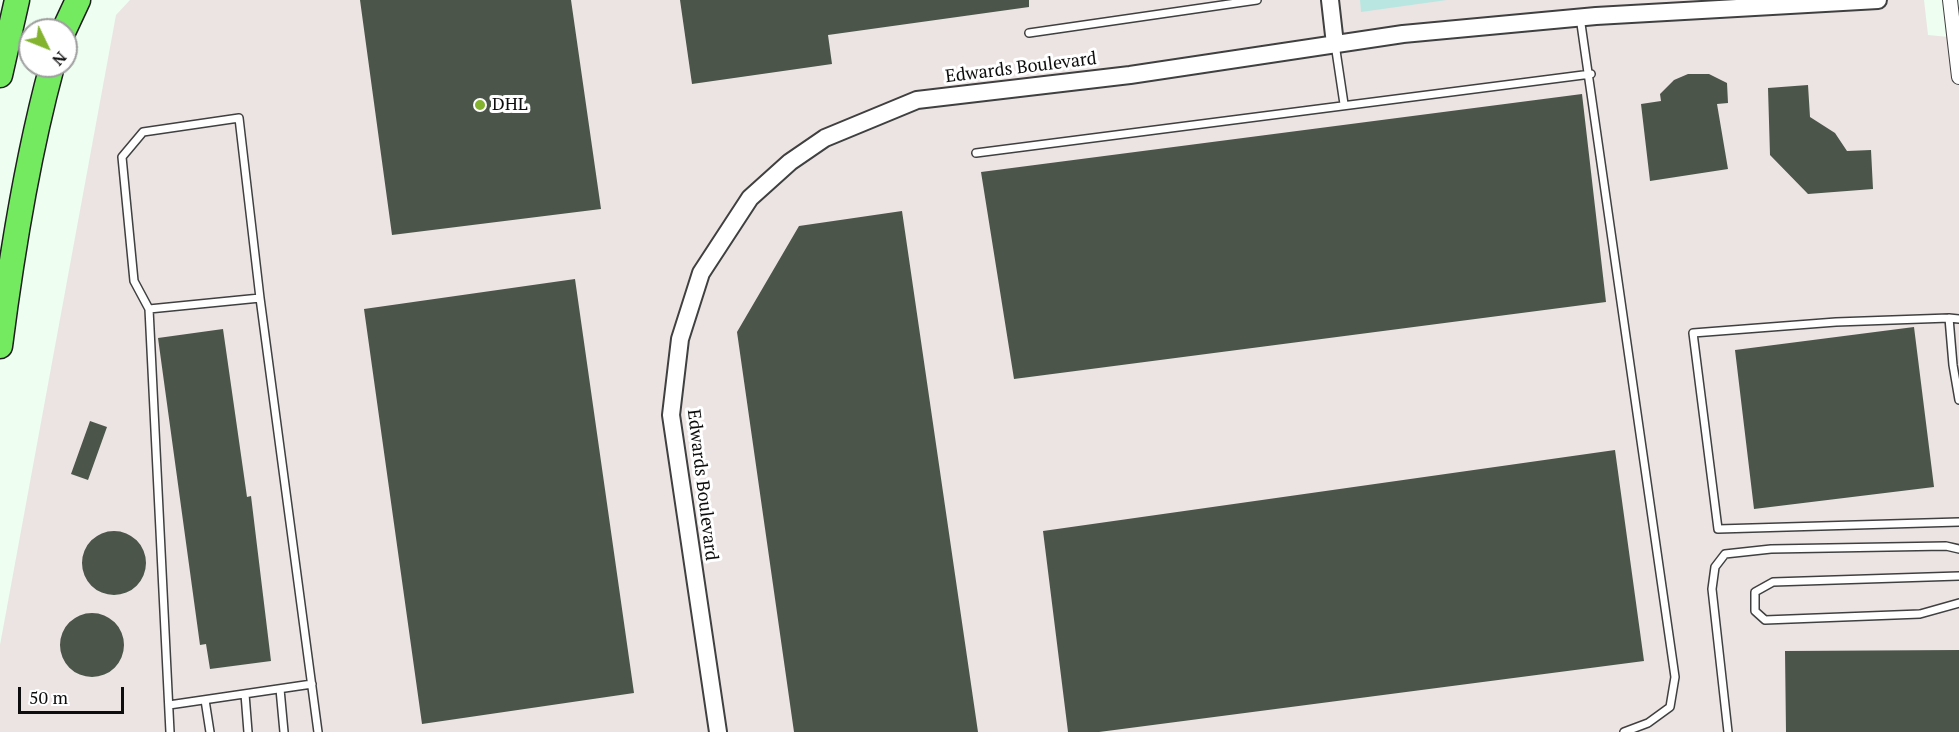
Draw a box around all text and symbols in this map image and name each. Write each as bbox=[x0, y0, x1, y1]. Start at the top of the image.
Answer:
north arrow bbox=[18, 18, 78, 78]
text: N bbox=[48, 47, 72, 71]
street label: Edwards Boulevard bbox=[944, 48, 1098, 88]
place label: DHL bbox=[492, 94, 528, 116]
marker: DHL bbox=[473, 98, 487, 112]
street label: Edwards Boulevard bbox=[682, 408, 722, 562]
scale bar bbox=[21, 675, 128, 713]
text: 50 m bbox=[29, 685, 68, 709]

